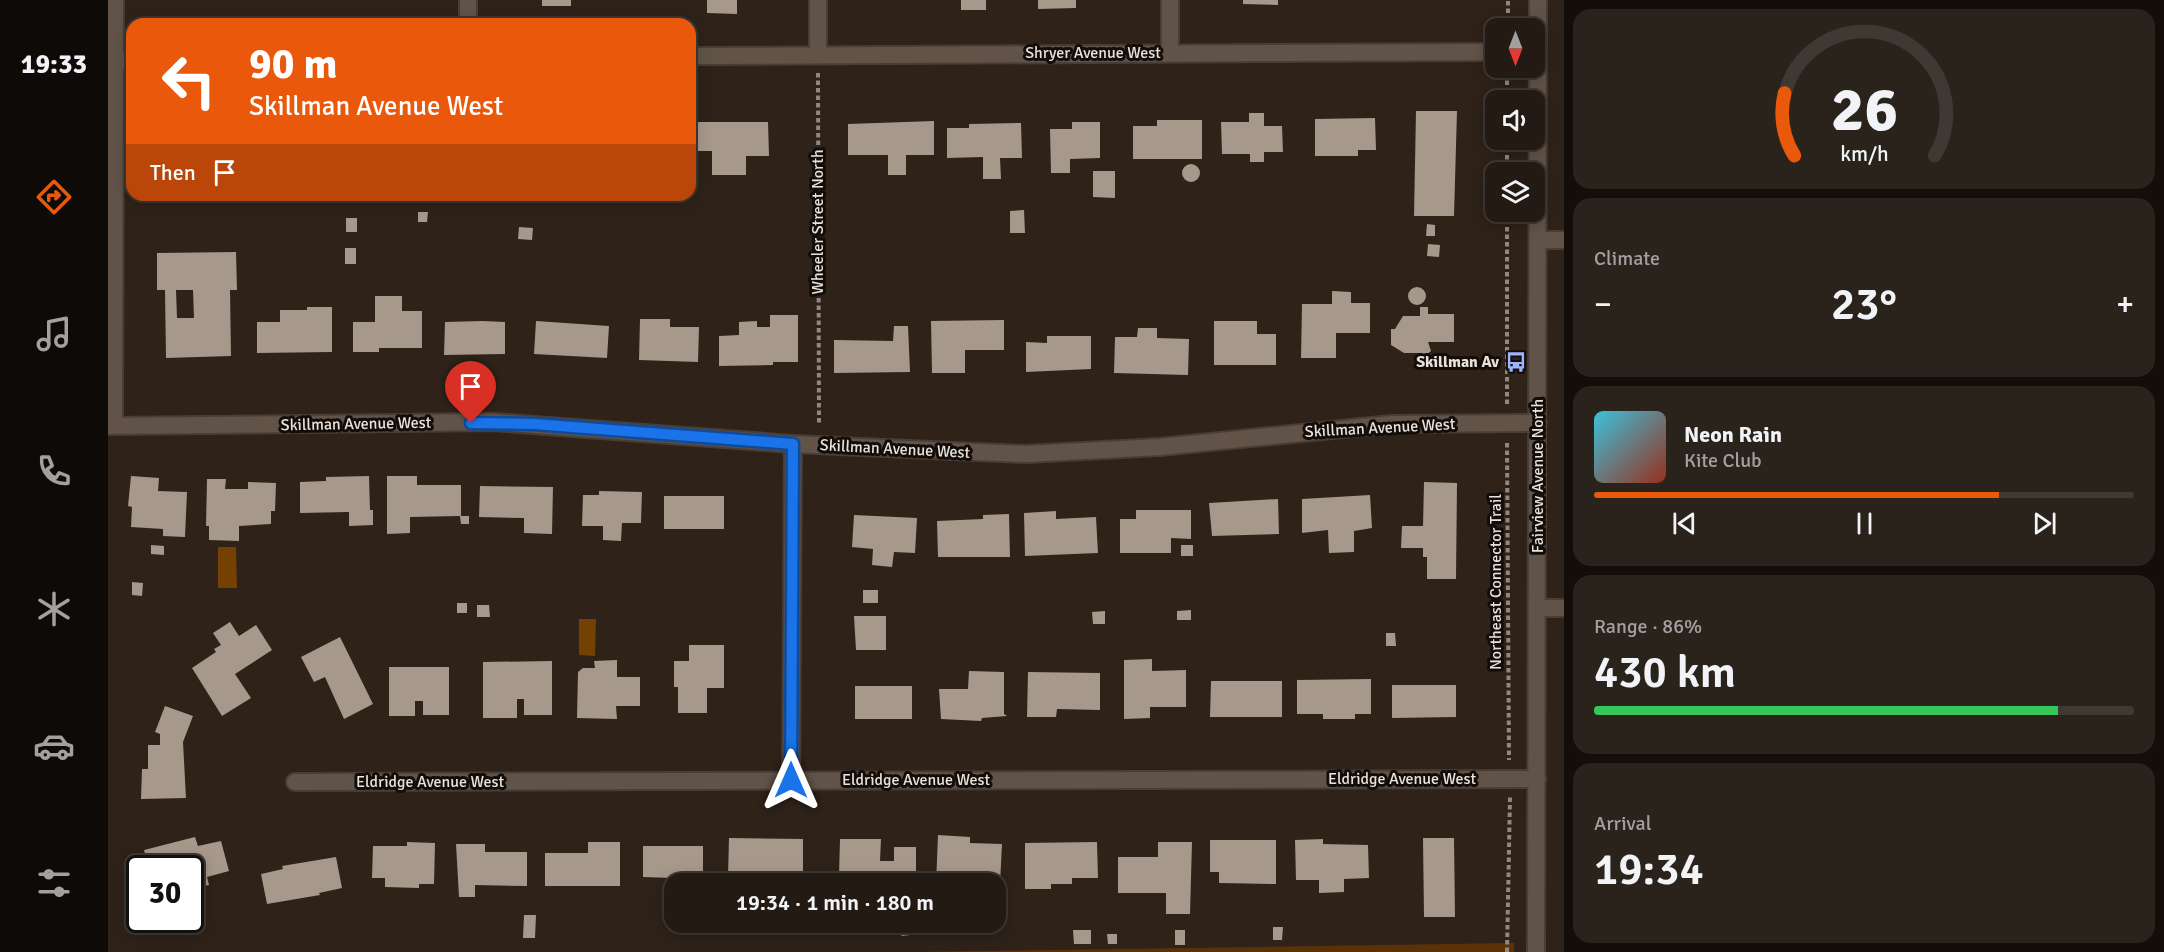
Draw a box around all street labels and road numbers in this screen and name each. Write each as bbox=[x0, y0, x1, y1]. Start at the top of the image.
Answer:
street label: Shryer Avenue West bbox=[1025, 43, 1161, 63]
street label: Wheeler Street North bbox=[808, 149, 828, 295]
street label: Fairview Avenue North bbox=[1528, 399, 1548, 553]
street label: Skillman Avenue West bbox=[281, 413, 432, 435]
street label: Skillman Avenue West bbox=[1304, 414, 1456, 442]
street label: Skillman Avenue West bbox=[819, 435, 971, 463]
street label: Northeast Connector Trail bbox=[1486, 494, 1506, 670]
street label: Eldridge Avenue West bbox=[1328, 769, 1477, 789]
street label: Eldridge Avenue West bbox=[842, 770, 991, 790]
street label: Eldridge Avenue West bbox=[356, 772, 505, 792]

